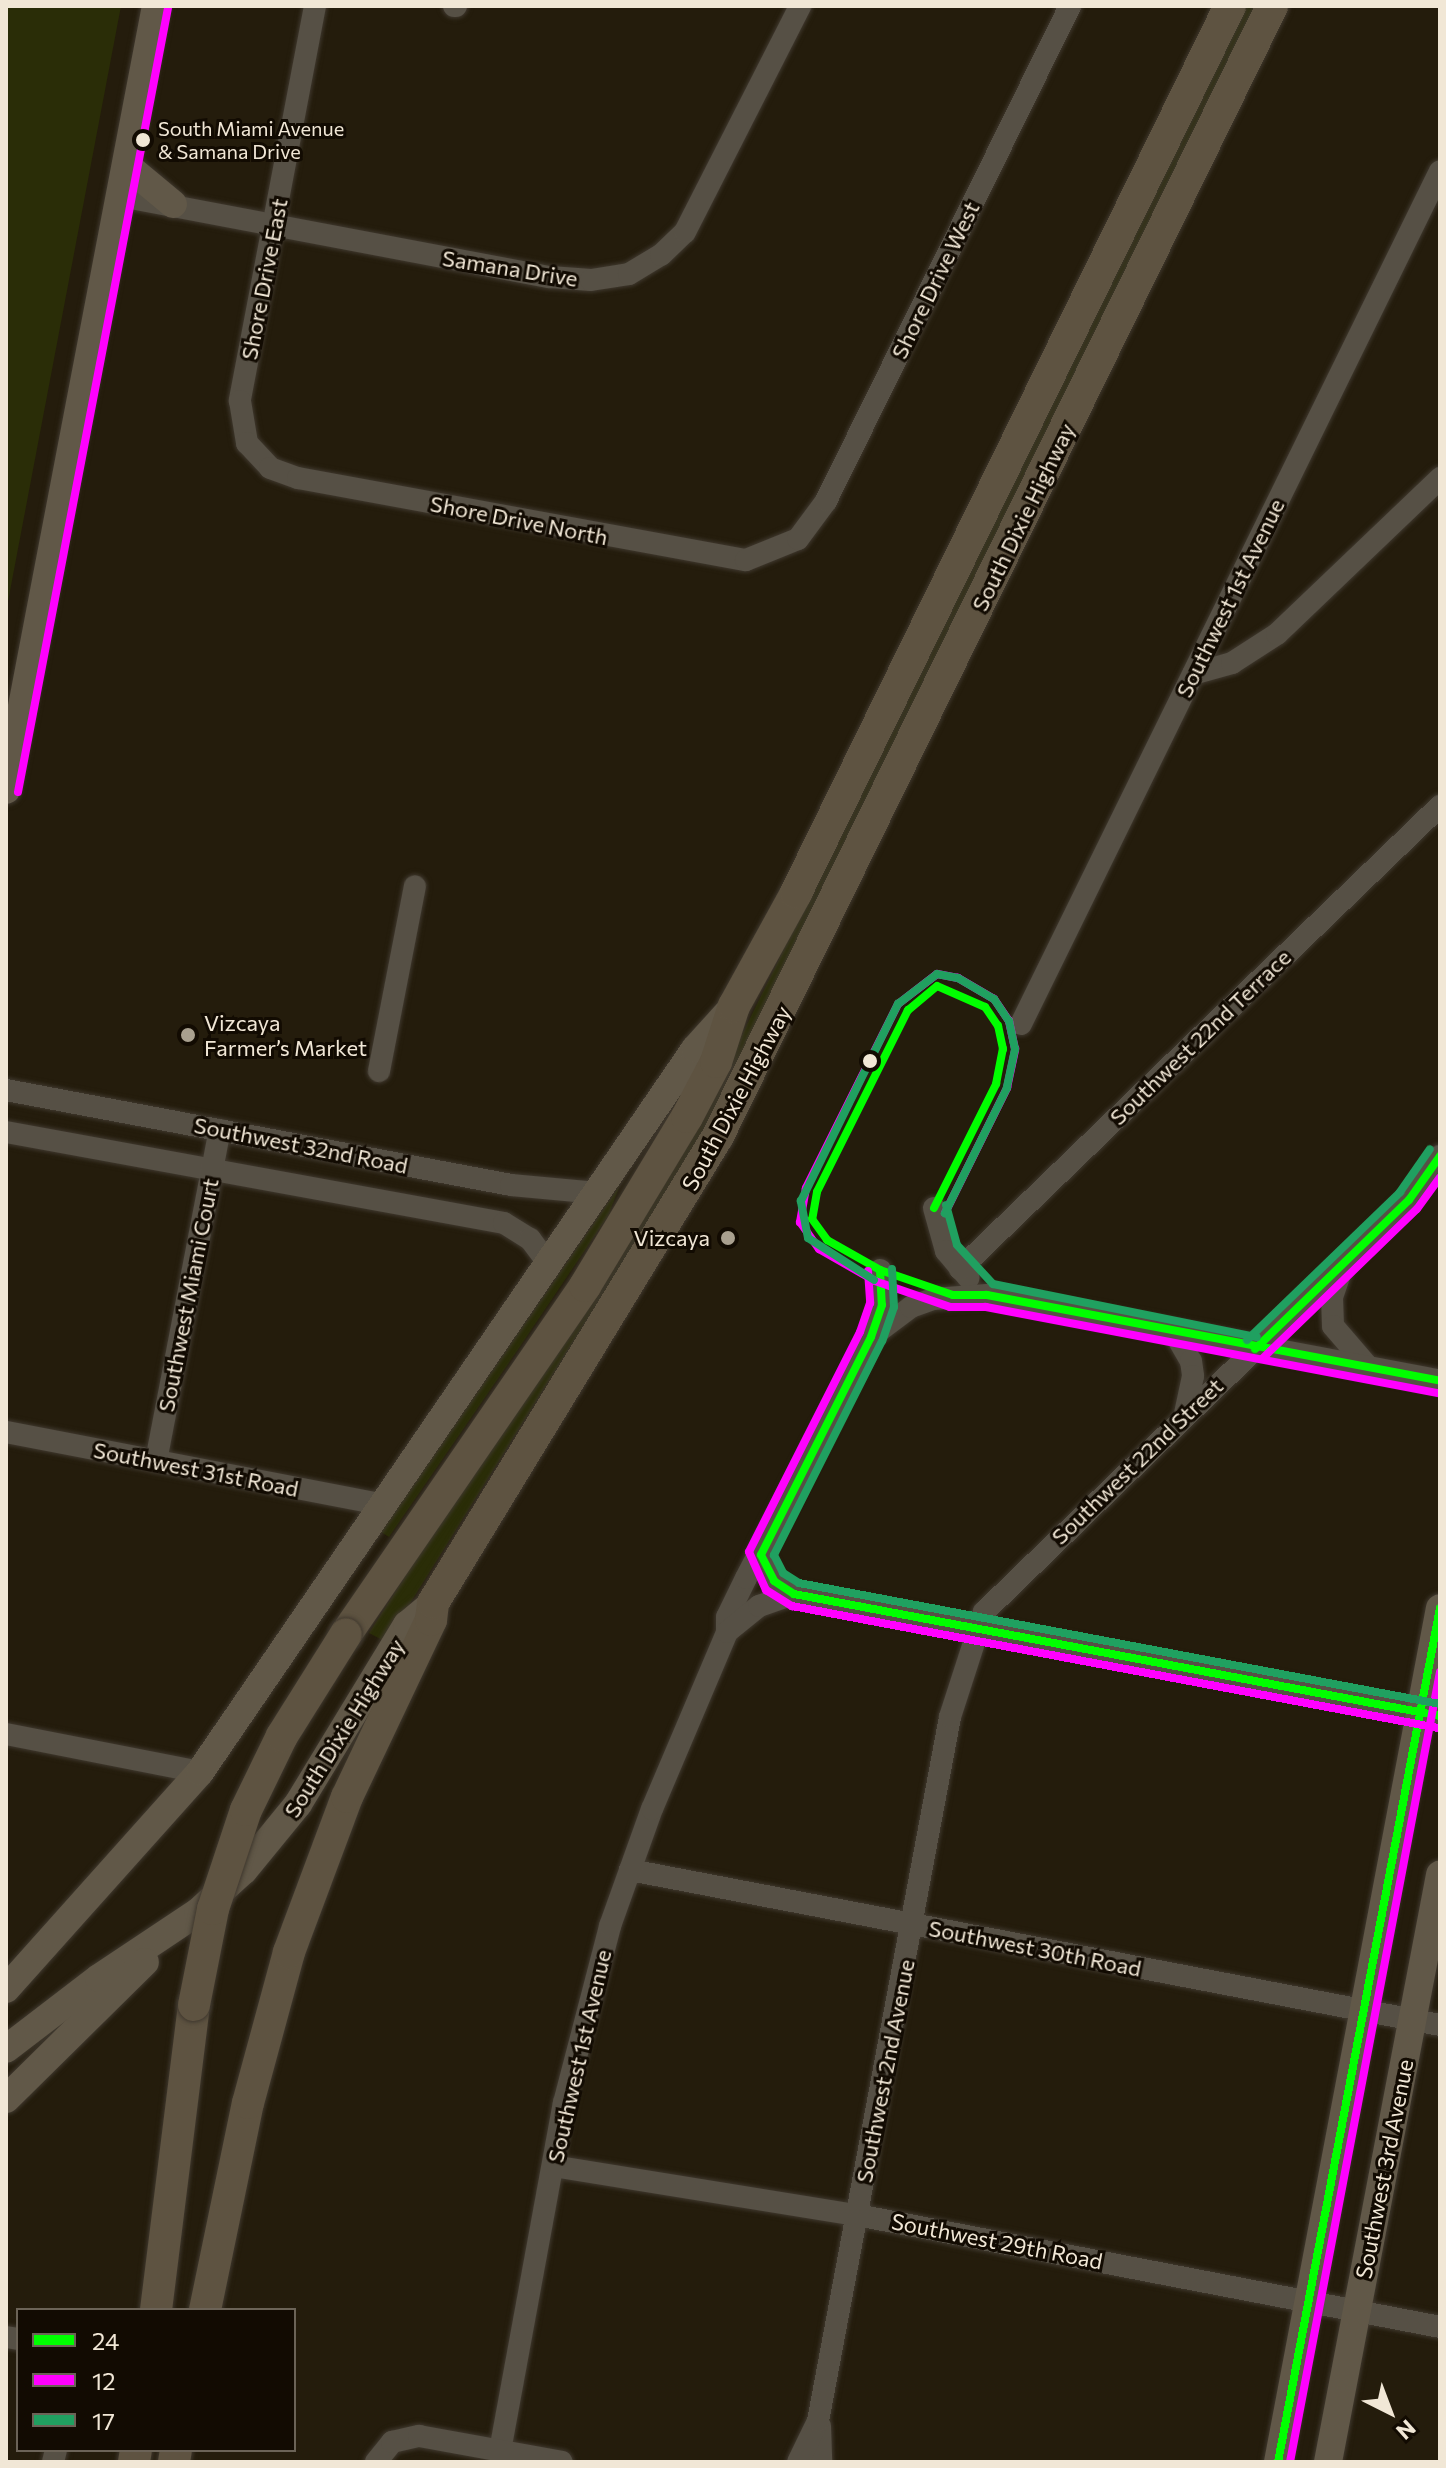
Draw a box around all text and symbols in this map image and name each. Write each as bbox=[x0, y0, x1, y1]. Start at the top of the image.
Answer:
place label: South Miami Avenue & Samana Drive bbox=[158, 116, 344, 163]
marker: South Miami Avenue & Samana Drive bbox=[135, 132, 151, 148]
street label: Shore Drive East bbox=[235, 196, 293, 362]
street label: Shore Drive West bbox=[885, 197, 985, 363]
street label: Samana Drive bbox=[440, 244, 580, 292]
street label: South Dixie Highway bbox=[966, 419, 1080, 615]
street label: Shore Drive North bbox=[428, 490, 610, 550]
street label: Southwest 1st Avenue bbox=[1170, 494, 1290, 702]
street label: Southwest 22nd Terrace bbox=[1104, 944, 1296, 1130]
street label: South Dixie Highway bbox=[676, 1001, 796, 1195]
place label: Vizcaya Farmer’s Market bbox=[204, 1009, 367, 1060]
marker: Vizcaya Farmer’s Market bbox=[179, 1026, 197, 1044]
unlabelled marker bbox=[862, 1053, 878, 1069]
street label: Southwest 32nd Road bbox=[192, 1111, 410, 1179]
street label: Southwest Miami Court bbox=[152, 1176, 224, 1414]
place label: Vizcaya bbox=[634, 1225, 710, 1251]
marker: Vizcaya bbox=[717, 1227, 739, 1249]
street label: Southwest 22nd Street bbox=[1046, 1372, 1228, 1550]
street label: Southwest 31st Road bbox=[91, 1436, 301, 1502]
street label: South Dixie Highway bbox=[278, 1634, 410, 1822]
street label: Southwest 30th Road bbox=[927, 1914, 1143, 1982]
street label: Southwest 1st Avenue bbox=[542, 1947, 616, 2165]
street label: Southwest 2nd Avenue bbox=[850, 1957, 920, 2185]
street label: Southwest 3rd Avenue bbox=[1350, 2057, 1418, 2281]
street label: Southwest 29th Road bbox=[889, 2208, 1105, 2274]
legend bbox=[16, 2308, 296, 2452]
text: 24 bbox=[92, 2326, 119, 2355]
text: 12 bbox=[92, 2366, 116, 2395]
north arrow bbox=[1350, 2372, 1430, 2452]
text: 17 bbox=[92, 2406, 115, 2435]
text: N bbox=[1391, 2415, 1422, 2446]

